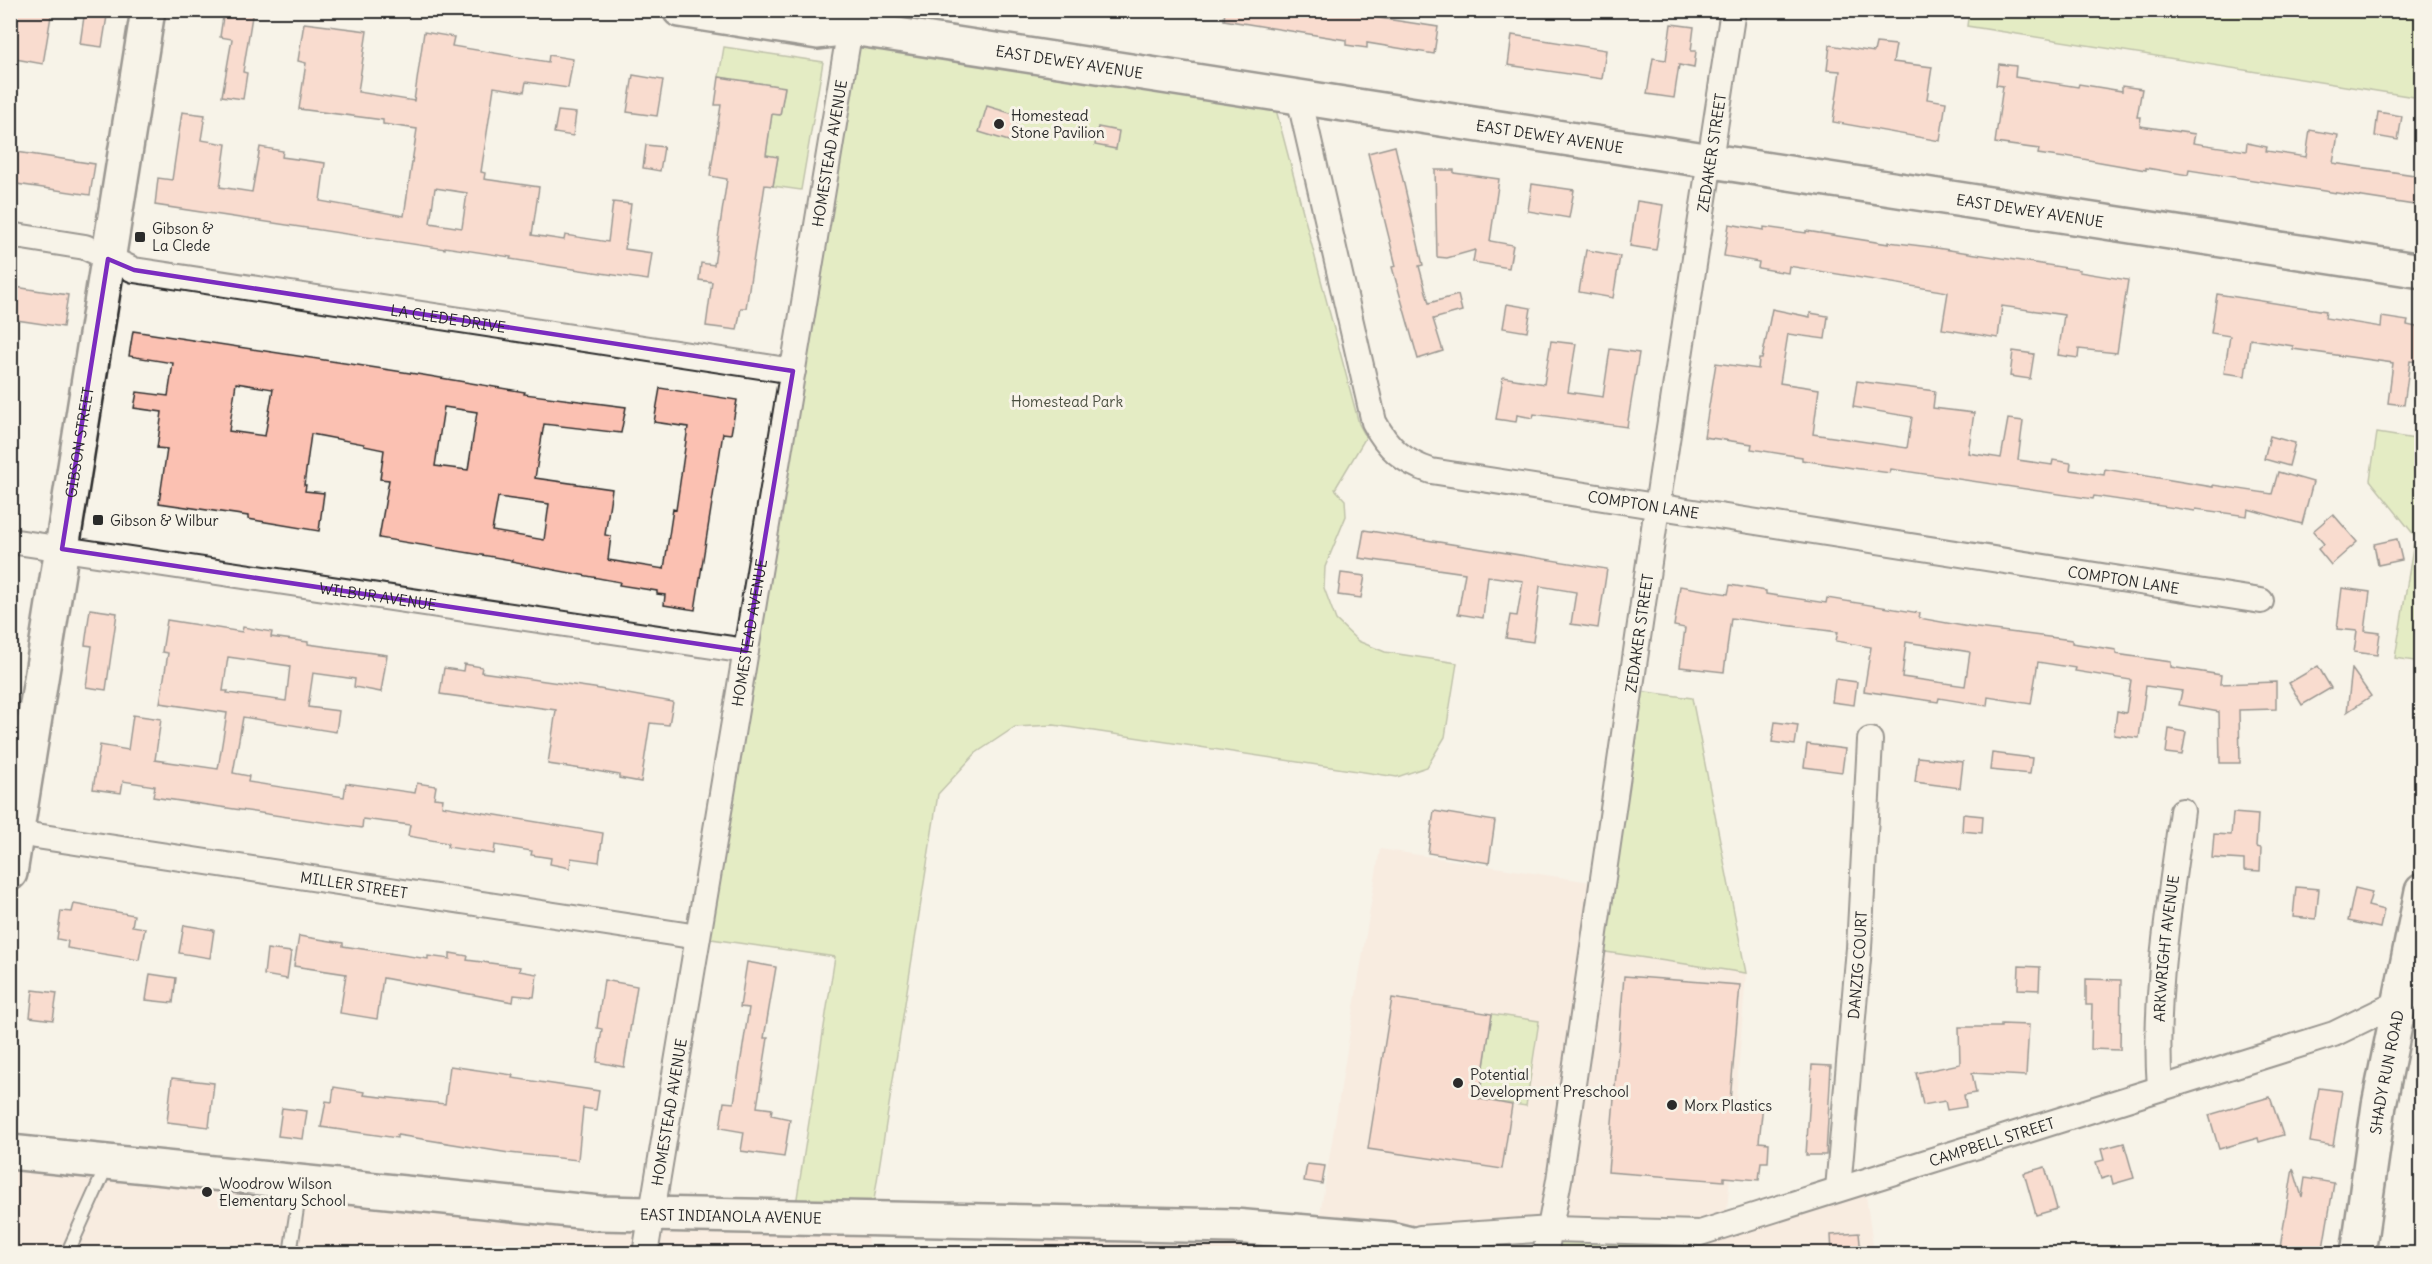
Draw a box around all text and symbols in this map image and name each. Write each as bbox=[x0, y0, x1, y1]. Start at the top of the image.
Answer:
street label: EAST DEWEY AVENUE bbox=[994, 41, 1145, 82]
street label: HOMESTEAD AVENUE bbox=[807, 78, 851, 228]
street label: ZEDAKER STREET bbox=[1693, 92, 1730, 213]
place label: Homestead Stone Pavilion bbox=[1011, 106, 1105, 142]
street label: EAST DEWEY AVENUE bbox=[1475, 115, 1625, 157]
marker: Homestead Stone Pavilion bbox=[992, 117, 1006, 131]
street label: EAST DEWEY AVENUE bbox=[1955, 190, 2105, 231]
place label: Gibson & La Clede bbox=[152, 219, 214, 255]
marker: Gibson & La Clede bbox=[133, 230, 147, 244]
street label: LA CLEDE DRIVE bbox=[389, 300, 507, 336]
street label: GIBSON STREET bbox=[61, 385, 97, 499]
park label: Homestead Park bbox=[1011, 392, 1123, 411]
street label: COMPTON LANE bbox=[1586, 486, 1701, 522]
place label: Gibson & Wilbur bbox=[110, 511, 219, 530]
marker: Gibson & Wilbur bbox=[91, 513, 105, 527]
street label: HOMESTEAD AVENUE bbox=[727, 557, 771, 708]
street label: COMPTON LANE bbox=[2067, 561, 2181, 598]
street label: ZEDAKER STREET bbox=[1621, 572, 1657, 694]
street label: WILBUR AVENUE bbox=[318, 578, 438, 614]
street label: MILLER STREET bbox=[299, 867, 409, 902]
street label: ARKWRIGHT AVENUE bbox=[2149, 873, 2183, 1022]
street label: DANZIG COURT bbox=[1843, 910, 1870, 1020]
street label: SHADY RUN ROAD bbox=[2365, 1008, 2407, 1136]
street label: HOMESTEAD AVENUE bbox=[647, 1037, 690, 1187]
place label: Potential Development Preschool bbox=[1470, 1065, 1629, 1101]
marker: Potential Development Preschool bbox=[1451, 1076, 1465, 1090]
place label: Morx Plastics bbox=[1684, 1096, 1772, 1115]
marker: Morx Plastics bbox=[1665, 1098, 1679, 1112]
street label: CAMPBELL STREET bbox=[1927, 1113, 2057, 1170]
place label: Woodrow Wilson Elementary School bbox=[219, 1174, 346, 1210]
marker: Woodrow Wilson Elementary School bbox=[200, 1185, 214, 1199]
street label: EAST INDIANOLA AVENUE bbox=[640, 1204, 822, 1227]

